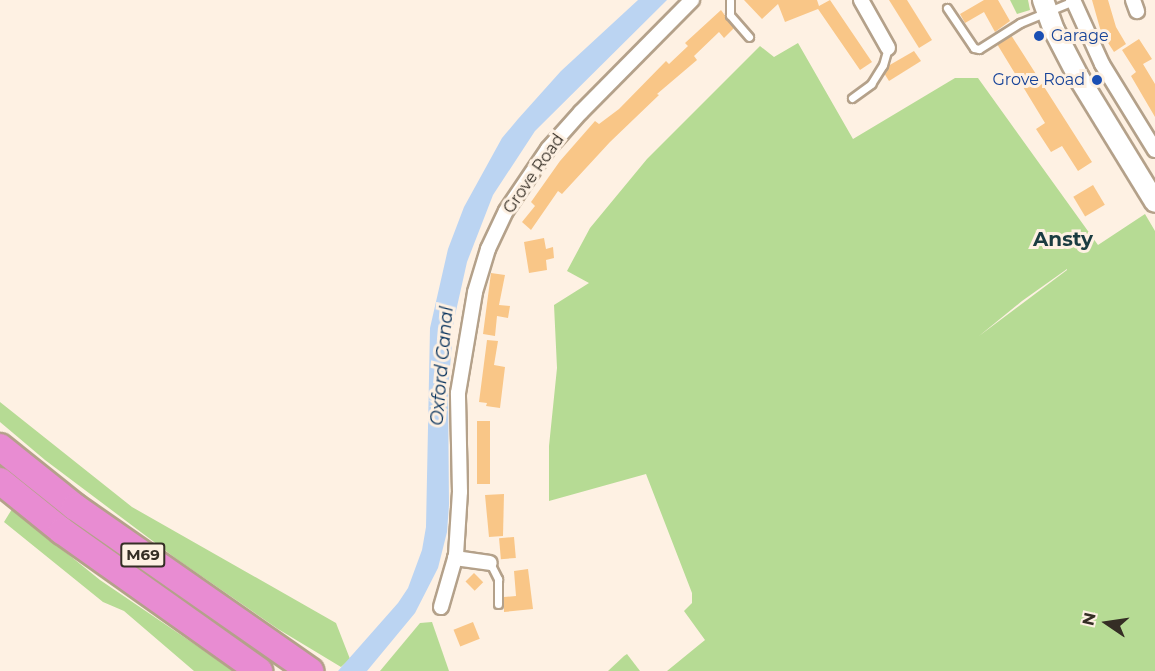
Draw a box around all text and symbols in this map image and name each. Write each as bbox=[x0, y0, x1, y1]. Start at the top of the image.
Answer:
place label: Garage bbox=[1051, 26, 1109, 46]
marker: Garage bbox=[1032, 29, 1046, 43]
place label: Grove Road bbox=[993, 70, 1085, 90]
marker: Grove Road bbox=[1090, 73, 1104, 87]
street label: Grove Road bbox=[500, 131, 568, 217]
district label: Ansty bbox=[1033, 227, 1093, 251]
water label: Oxford Canal bbox=[426, 305, 458, 427]
road number: M69 bbox=[119, 543, 167, 567]
north arrow bbox=[1077, 593, 1137, 653]
text: N bbox=[1078, 610, 1100, 627]

